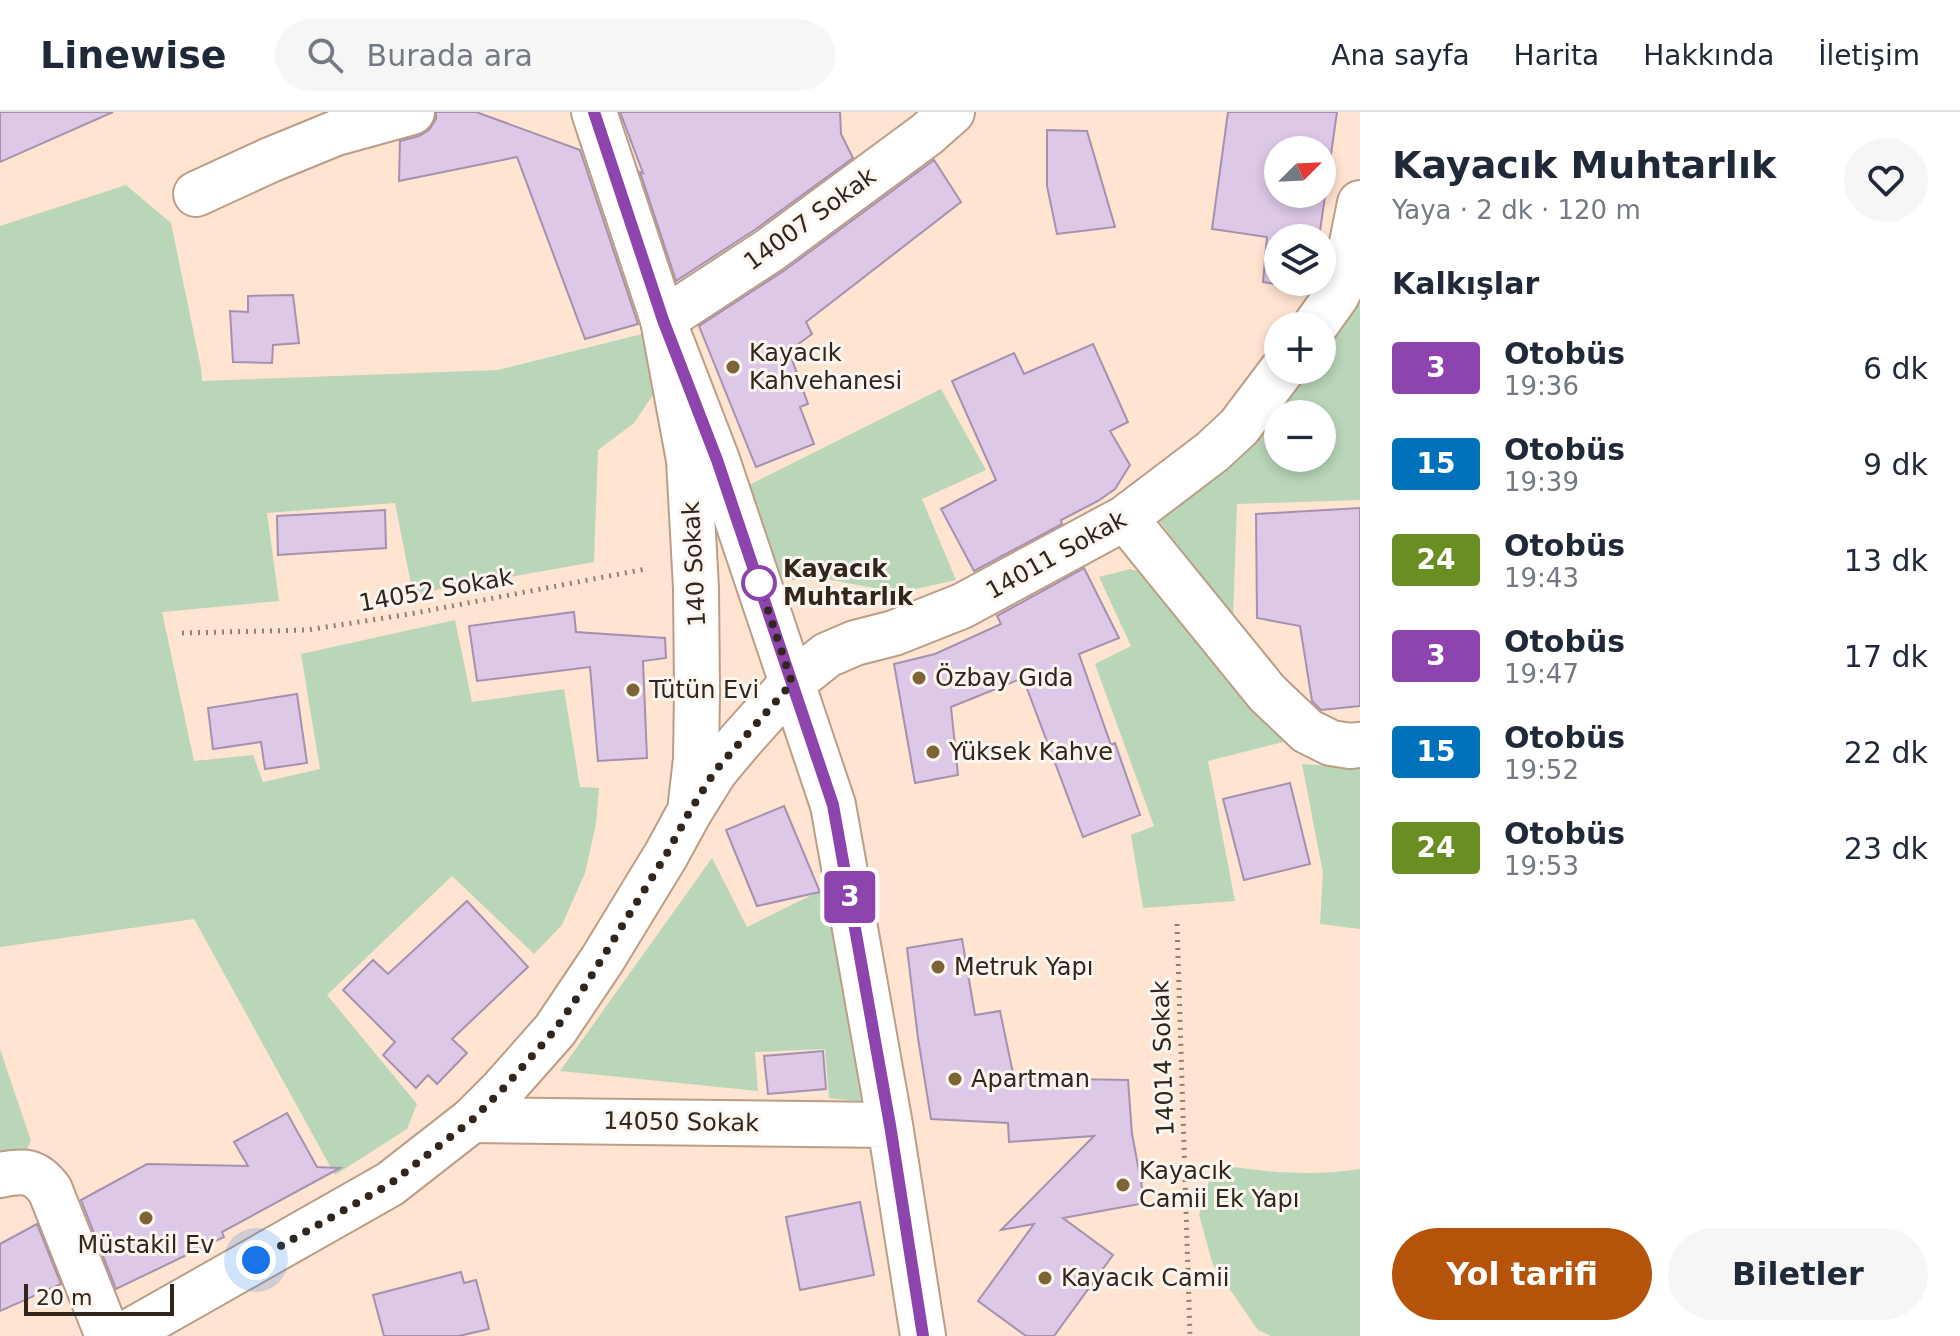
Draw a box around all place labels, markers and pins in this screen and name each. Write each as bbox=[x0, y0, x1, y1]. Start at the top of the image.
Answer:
place label: Kayacık Kahvehanesi bbox=[749, 339, 902, 395]
marker: Kayacık Kahvehanesi bbox=[724, 358, 742, 376]
place label: Kayacık Muhtarlık bbox=[783, 555, 914, 611]
marker: Kayacık Muhtarlık bbox=[742, 566, 776, 600]
place label: Özbay Gıda bbox=[935, 663, 1073, 692]
marker: Özbay Gıda bbox=[910, 669, 928, 687]
place label: Tütün Evi bbox=[648, 676, 759, 704]
marker: Tütün Evi bbox=[624, 681, 642, 699]
place label: Yüksek Kahve bbox=[948, 738, 1113, 766]
marker: Yüksek Kahve bbox=[924, 743, 942, 761]
place label: Metruk Yapı bbox=[954, 953, 1093, 981]
marker: Metruk Yapı bbox=[929, 958, 947, 976]
place label: Apartman bbox=[971, 1065, 1090, 1093]
marker: Apartman bbox=[946, 1070, 964, 1088]
place label: Kayacık Camii Ek Yapı bbox=[1139, 1157, 1299, 1213]
marker: Kayacık Camii Ek Yapı bbox=[1114, 1176, 1132, 1194]
marker: Müstakil Ev bbox=[137, 1209, 155, 1227]
place label: Müstakil Ev bbox=[78, 1231, 214, 1259]
place label: Kayacık Camii bbox=[1061, 1264, 1230, 1292]
marker: Kayacık Camii bbox=[1036, 1269, 1054, 1287]

